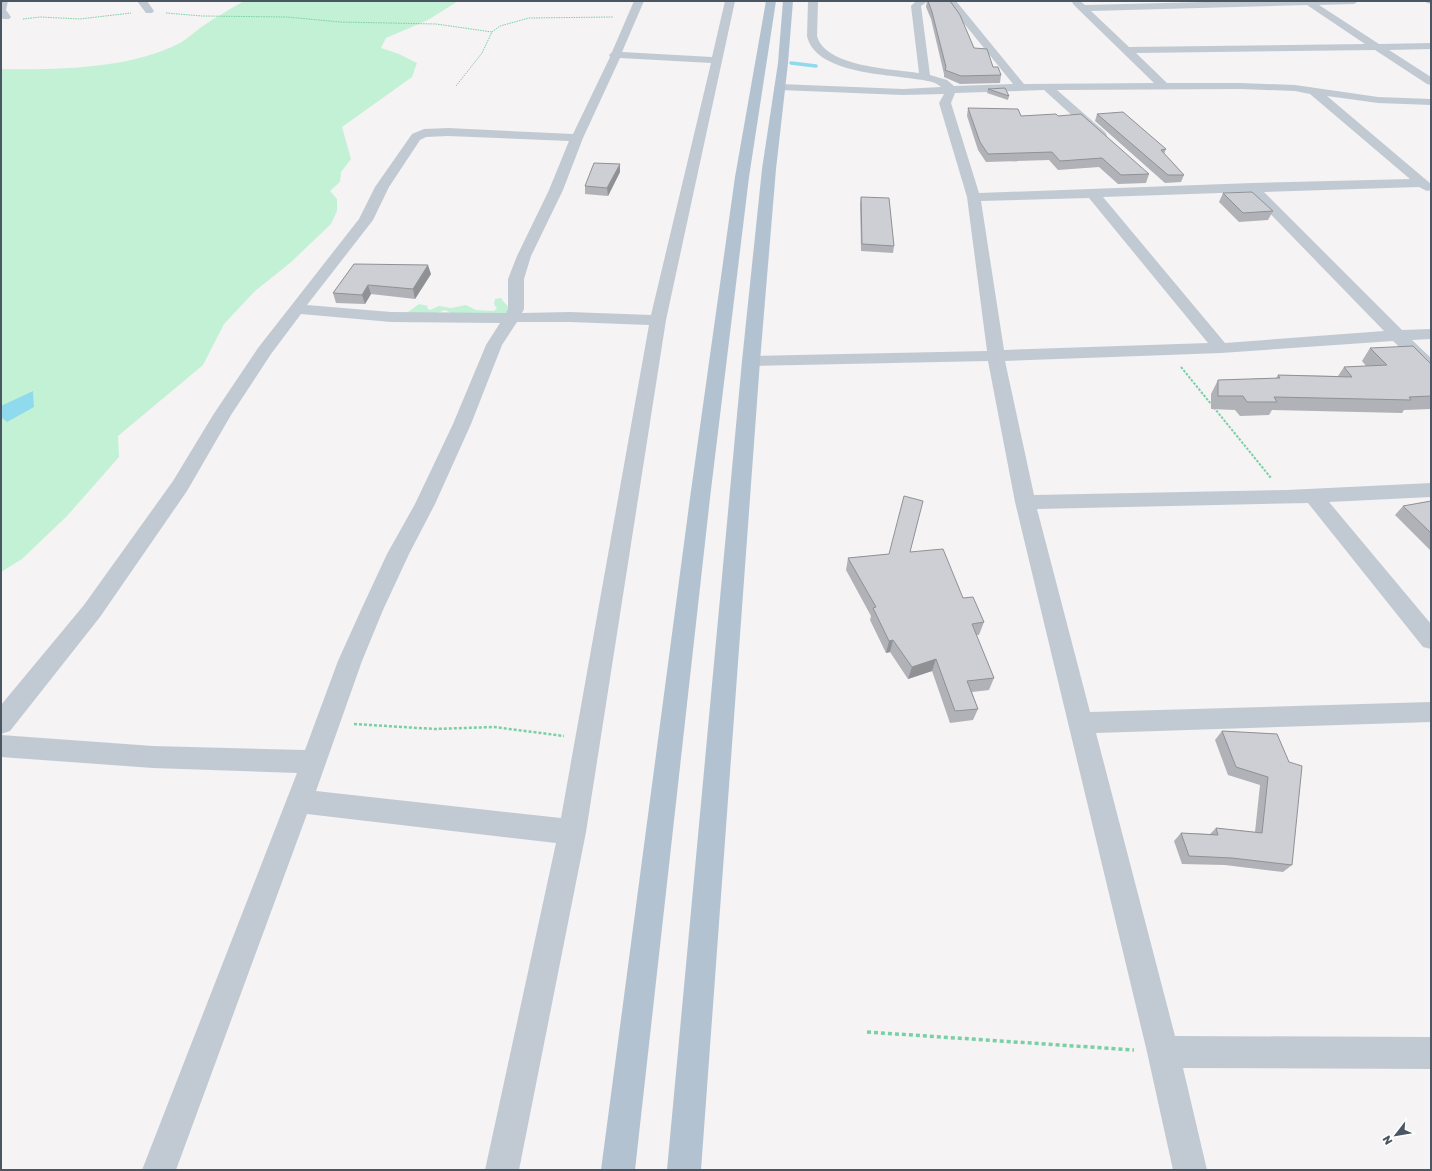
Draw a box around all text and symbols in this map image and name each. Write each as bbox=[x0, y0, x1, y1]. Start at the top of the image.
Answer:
north arrow bbox=[1376, 1115, 1416, 1155]
text: N bbox=[1379, 1133, 1395, 1147]

